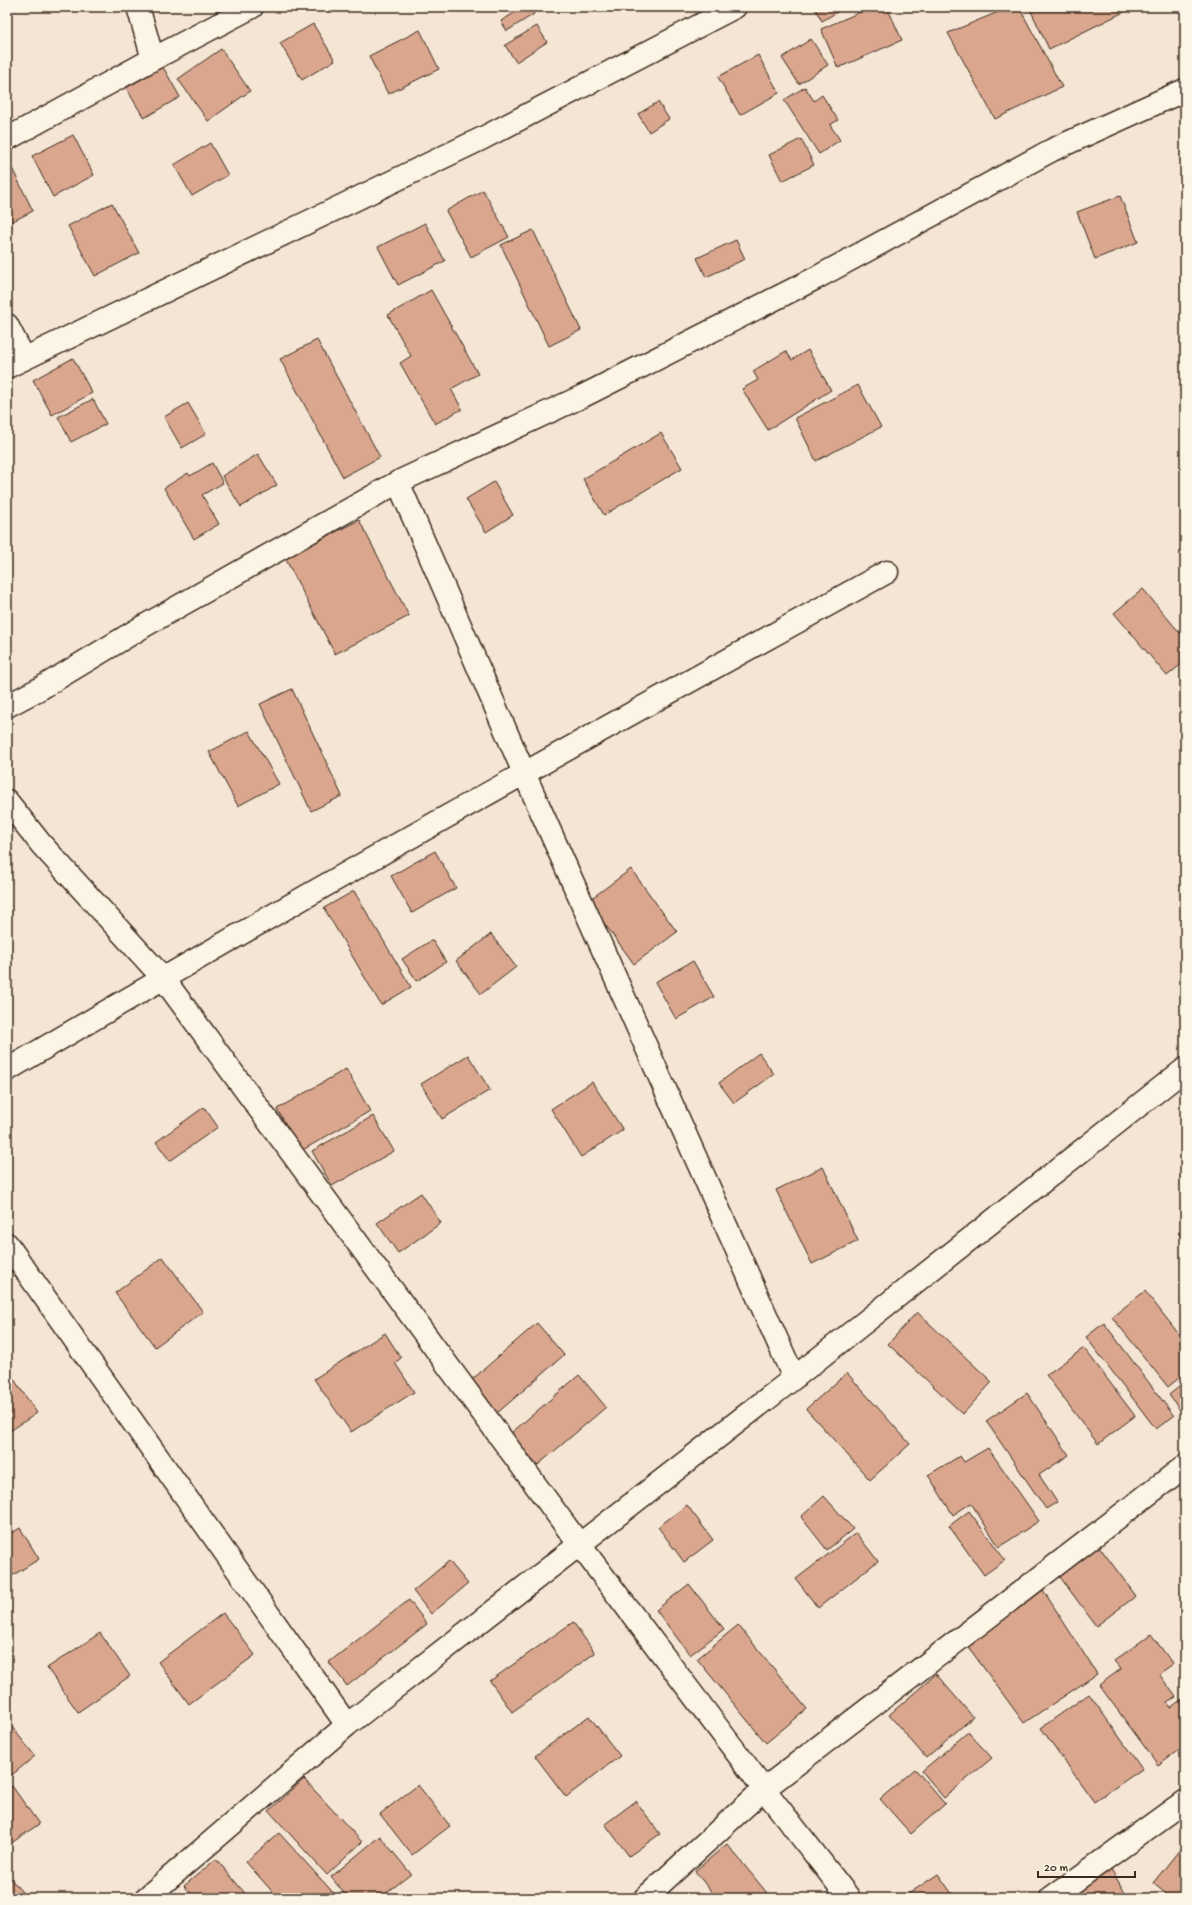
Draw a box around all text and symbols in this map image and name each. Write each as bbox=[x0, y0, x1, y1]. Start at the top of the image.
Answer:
scale bar bbox=[1038, 1853, 1135, 1879]
text: 20 m bbox=[1044, 1862, 1069, 1876]

